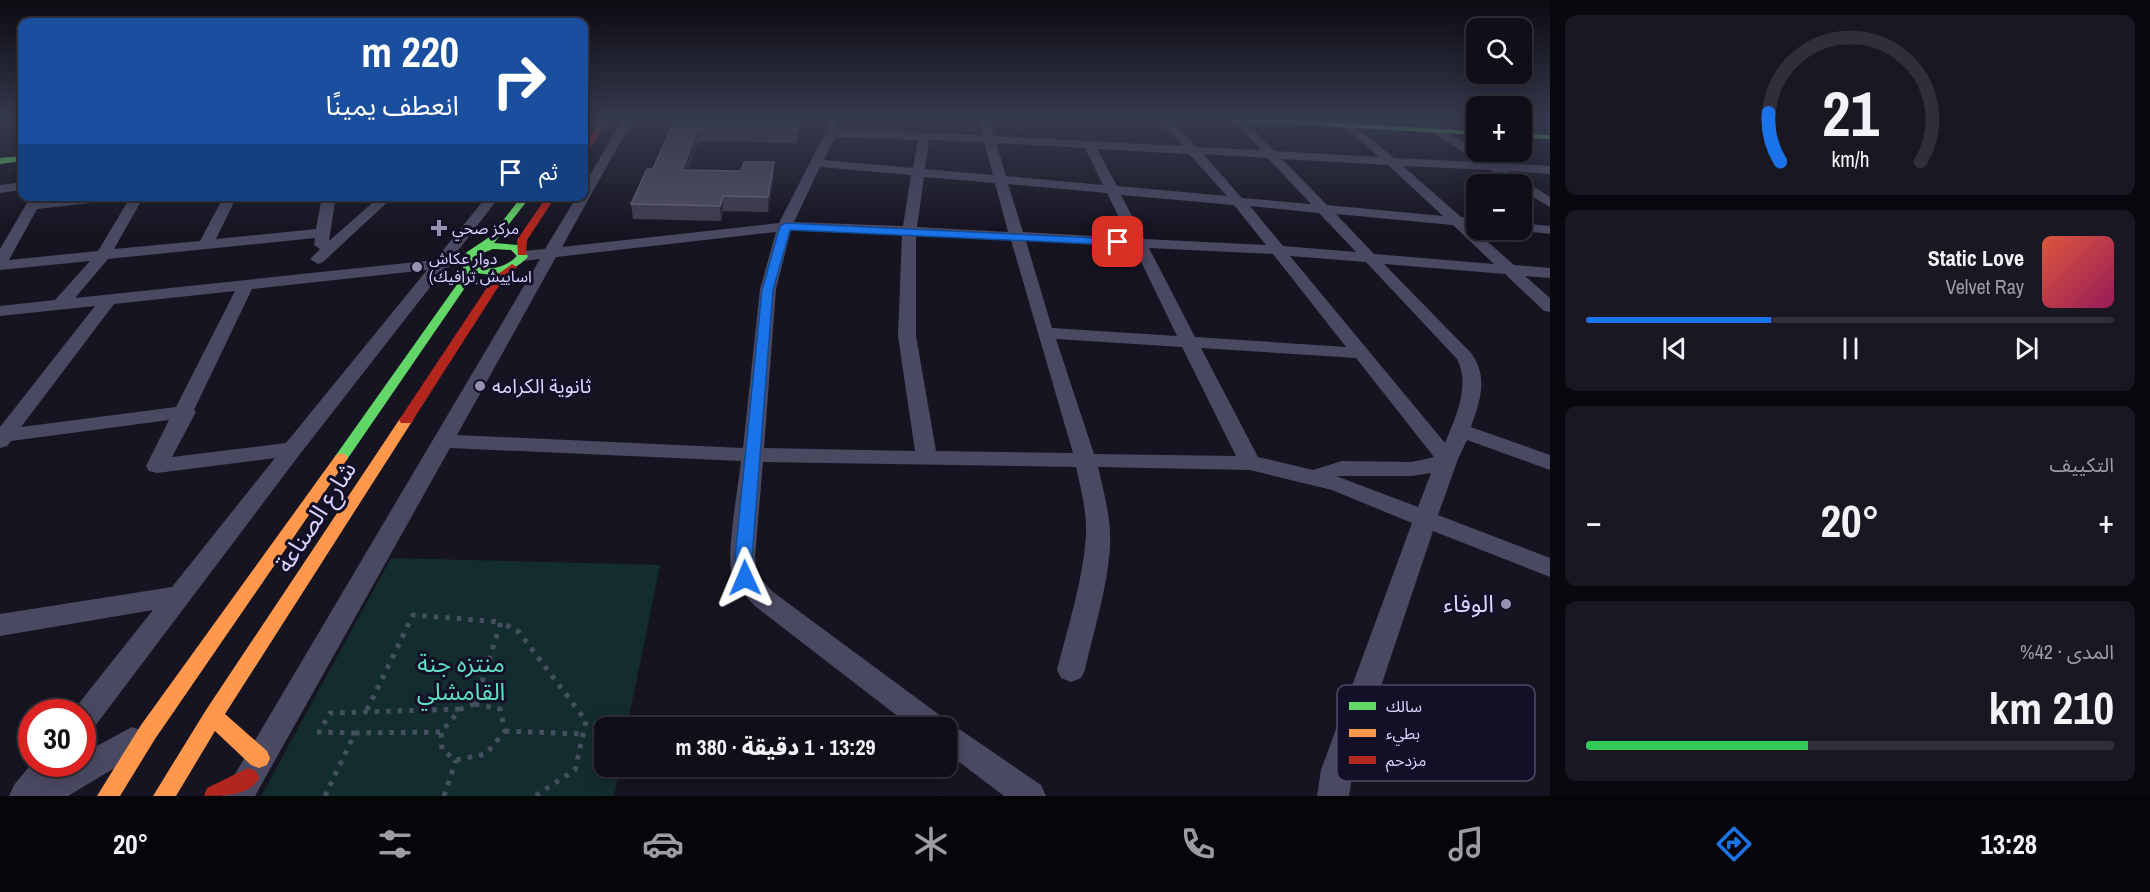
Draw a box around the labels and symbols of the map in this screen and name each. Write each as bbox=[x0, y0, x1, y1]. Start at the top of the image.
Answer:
pin bbox=[1092, 216, 1143, 267]
place label: مركز صحي bbox=[452, 217, 519, 241]
marker: مركز صحي bbox=[430, 219, 448, 237]
place label: دوار عكاش (اساييش٫ترافيك bbox=[429, 247, 532, 287]
marker: دوار عكاش (اساييش٫ترافيك bbox=[410, 260, 424, 274]
place label: ثانوية الكرامه bbox=[492, 372, 592, 399]
marker: ثانوية الكرامه bbox=[473, 379, 487, 393]
street label: شارع الصناعة bbox=[267, 455, 365, 579]
position arrow bbox=[713, 546, 777, 610]
place label: الوفاء bbox=[1443, 587, 1494, 619]
marker: الوفاء bbox=[1499, 597, 1513, 611]
park label: منتزه جنة القامشلي bbox=[417, 647, 505, 711]
legend bbox=[1337, 685, 1535, 781]
text: سالك bbox=[1386, 695, 1422, 717]
speed limit sign: 30 bbox=[18, 699, 96, 777]
text: بطيء bbox=[1386, 722, 1420, 746]
text: مزدحم bbox=[1386, 749, 1426, 773]

